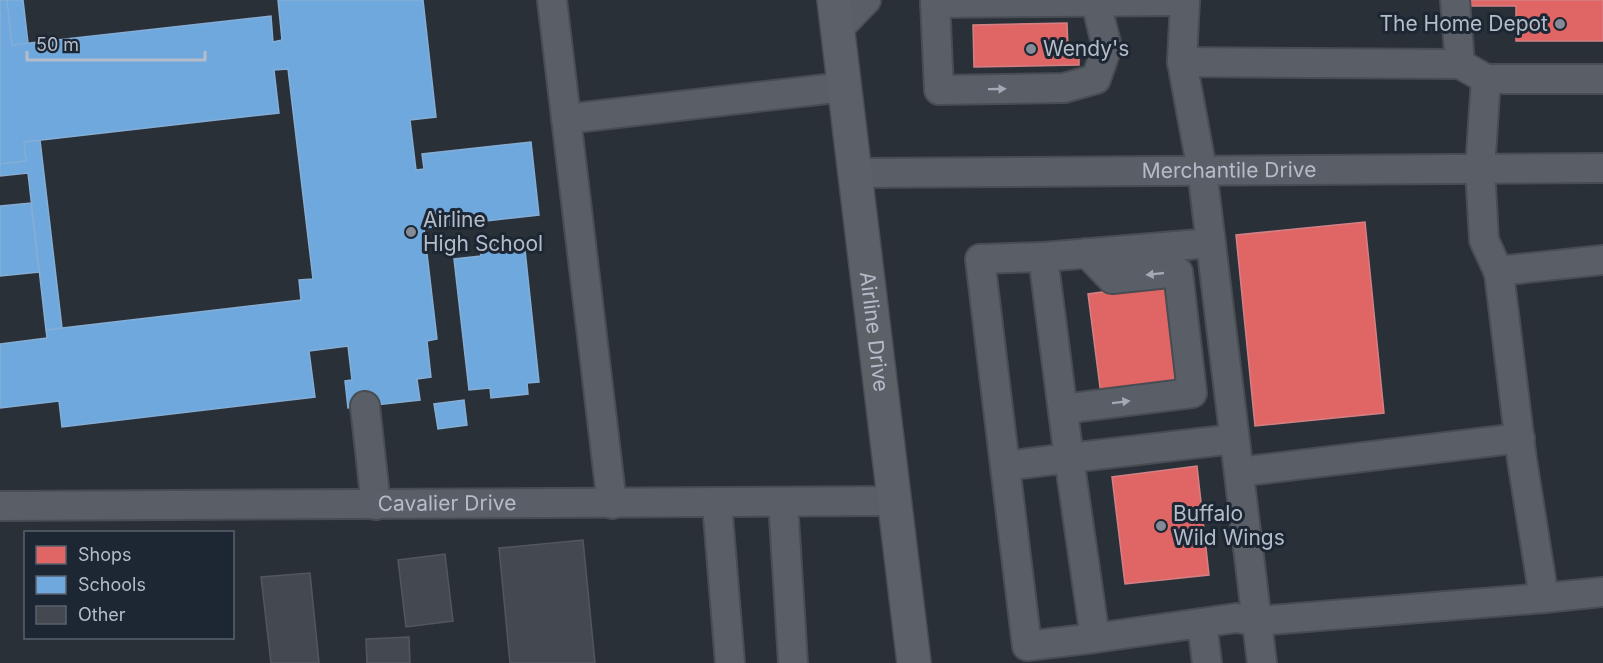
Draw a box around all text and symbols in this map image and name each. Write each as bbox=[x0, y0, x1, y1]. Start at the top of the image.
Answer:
place label: The Home Depot bbox=[1379, 11, 1548, 36]
marker: The Home Depot bbox=[1553, 17, 1567, 31]
scale bar bbox=[27, 24, 206, 62]
text: 50 m bbox=[36, 34, 79, 55]
place label: Wendy's bbox=[1043, 36, 1129, 61]
marker: Wendy's bbox=[1024, 42, 1038, 56]
one-way arrow bbox=[988, 84, 1007, 94]
street label: Merchantile Drive bbox=[1142, 157, 1316, 183]
place label: Airline High School bbox=[423, 207, 543, 256]
marker: Airline High School bbox=[404, 225, 418, 239]
one-way arrow bbox=[1146, 269, 1165, 279]
street label: Airline Drive bbox=[855, 270, 894, 393]
one-way arrow bbox=[1112, 397, 1131, 407]
street label: Cavalier Drive bbox=[378, 490, 516, 516]
place label: Buffalo Wild Wings bbox=[1173, 501, 1285, 550]
marker: Buffalo Wild Wings bbox=[1154, 519, 1168, 533]
legend bbox=[24, 531, 234, 639]
text: Shops bbox=[78, 544, 132, 565]
text: Schools bbox=[78, 574, 146, 595]
text: Other bbox=[78, 604, 126, 625]

